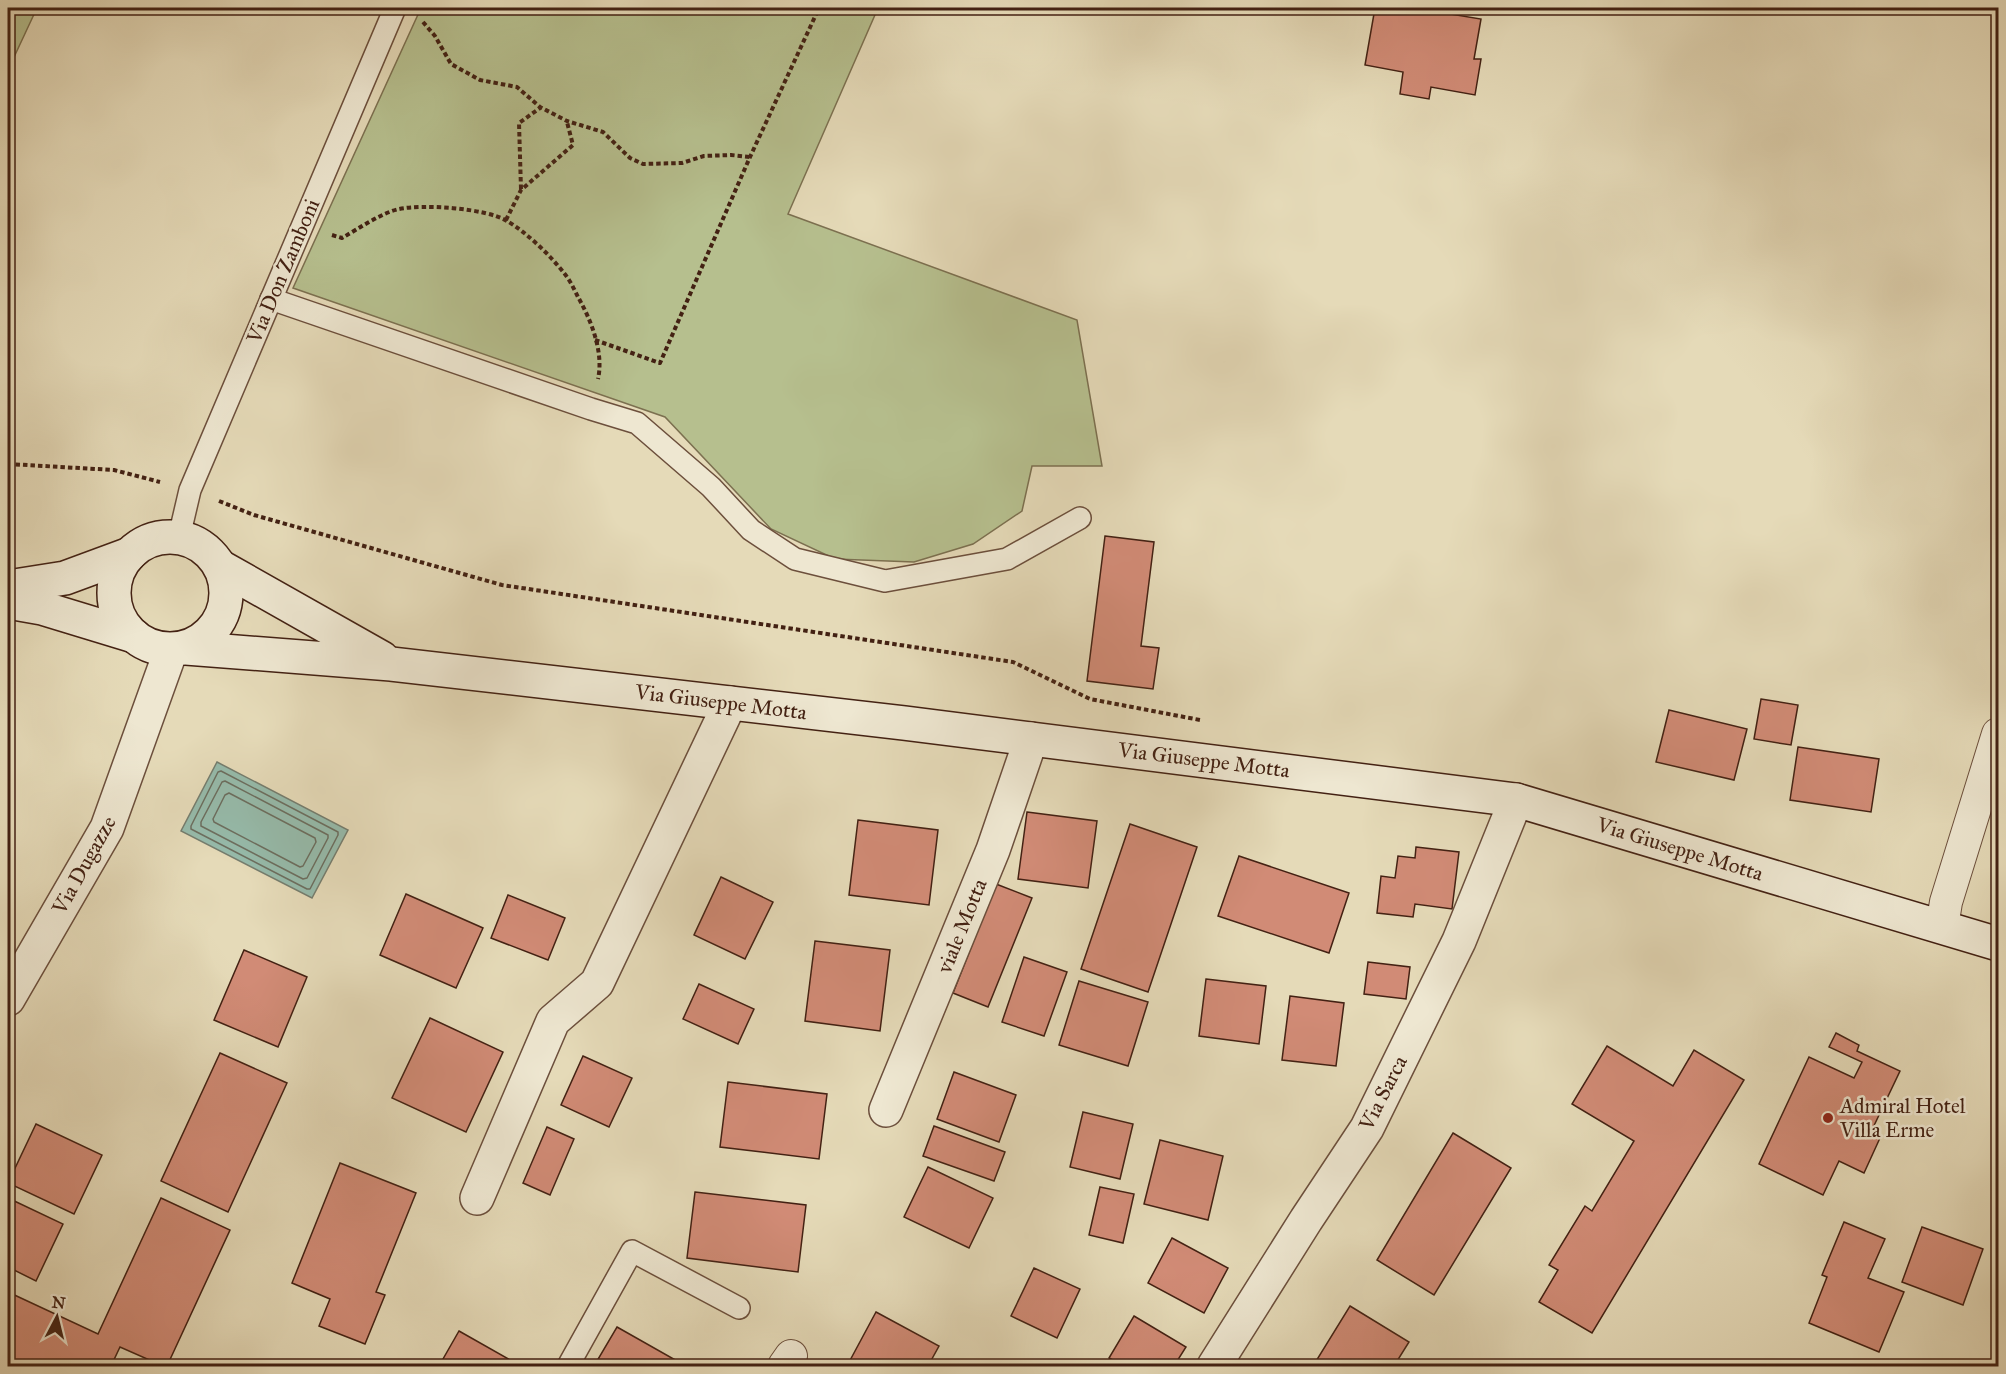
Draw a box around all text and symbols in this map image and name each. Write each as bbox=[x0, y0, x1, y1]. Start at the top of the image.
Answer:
street label: Via Don Zamboni bbox=[240, 195, 325, 348]
street label: Via Giuseppe Motta bbox=[633, 678, 808, 725]
street label: Via Giuseppe Motta bbox=[1116, 736, 1291, 783]
street label: Via Dugazze bbox=[46, 811, 122, 920]
street label: Via Giuseppe Motta bbox=[1593, 811, 1766, 887]
street label: viale Motta bbox=[931, 875, 993, 978]
street label: Via Sarca bbox=[1353, 1051, 1413, 1136]
place label: Admiral Hotel Villa Erme bbox=[1839, 1093, 1966, 1143]
marker: Admiral Hotel Villa Erme bbox=[1821, 1111, 1835, 1125]
north arrow bbox=[27, 1287, 87, 1347]
text: N bbox=[51, 1292, 67, 1313]

